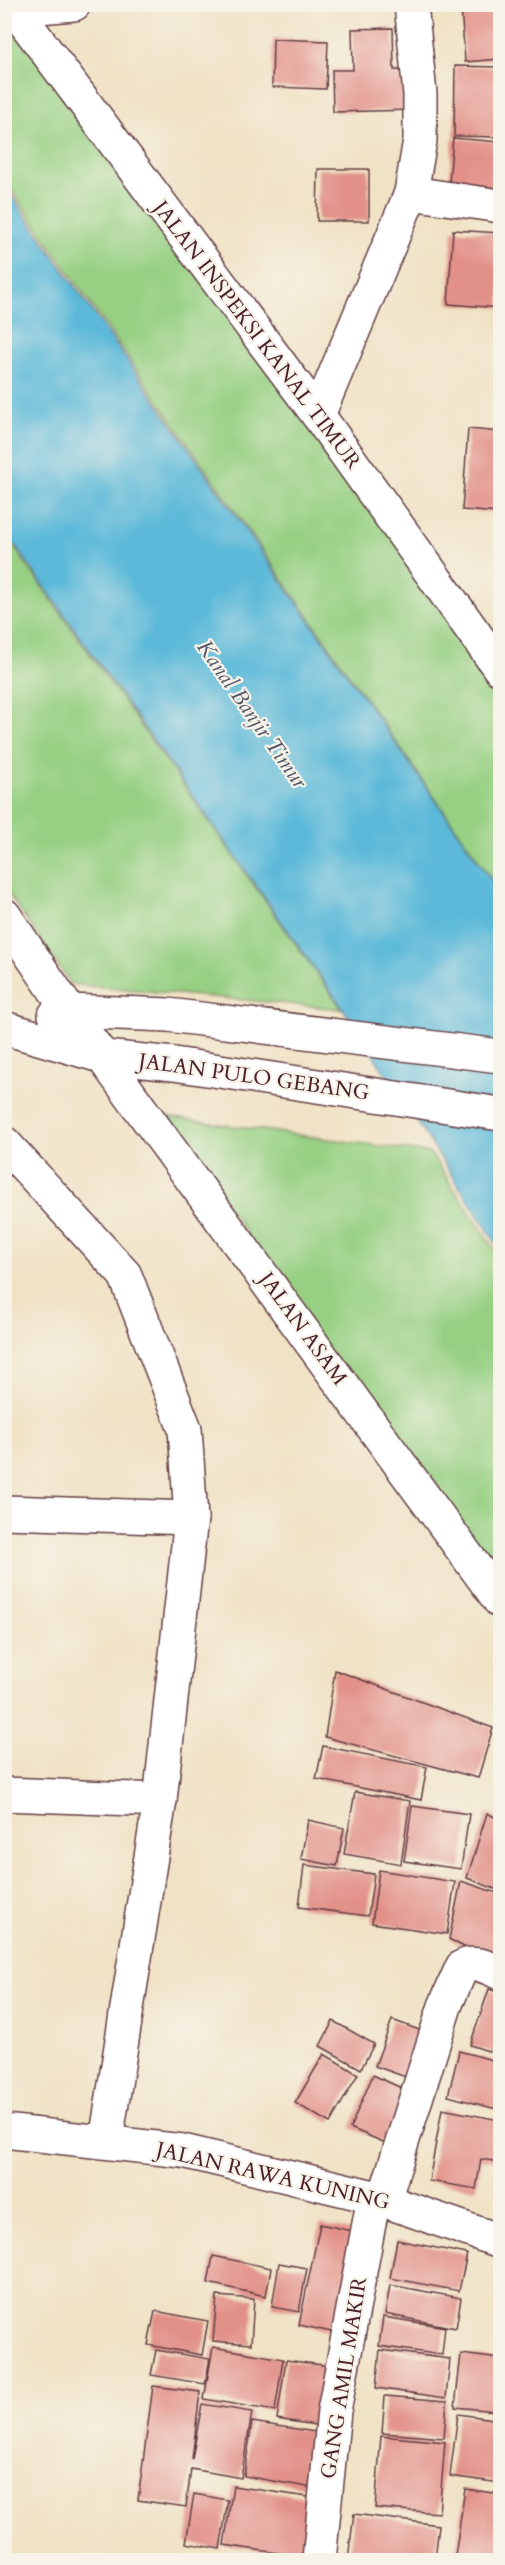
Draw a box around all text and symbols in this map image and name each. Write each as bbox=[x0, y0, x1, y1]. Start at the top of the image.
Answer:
street label: JALAN INSPEKSI KANAL TIMUR bbox=[145, 193, 368, 475]
water label: Kanal Banjir Timur bbox=[190, 634, 315, 795]
street label: JALAN PULO GEBANG bbox=[134, 1046, 372, 1108]
street label: JALAN ASAM bbox=[250, 1264, 354, 1392]
street label: JALAN RAWA KUNING bbox=[150, 2134, 393, 2217]
street label: GANG AMIL MAKIR bbox=[314, 2275, 374, 2481]

